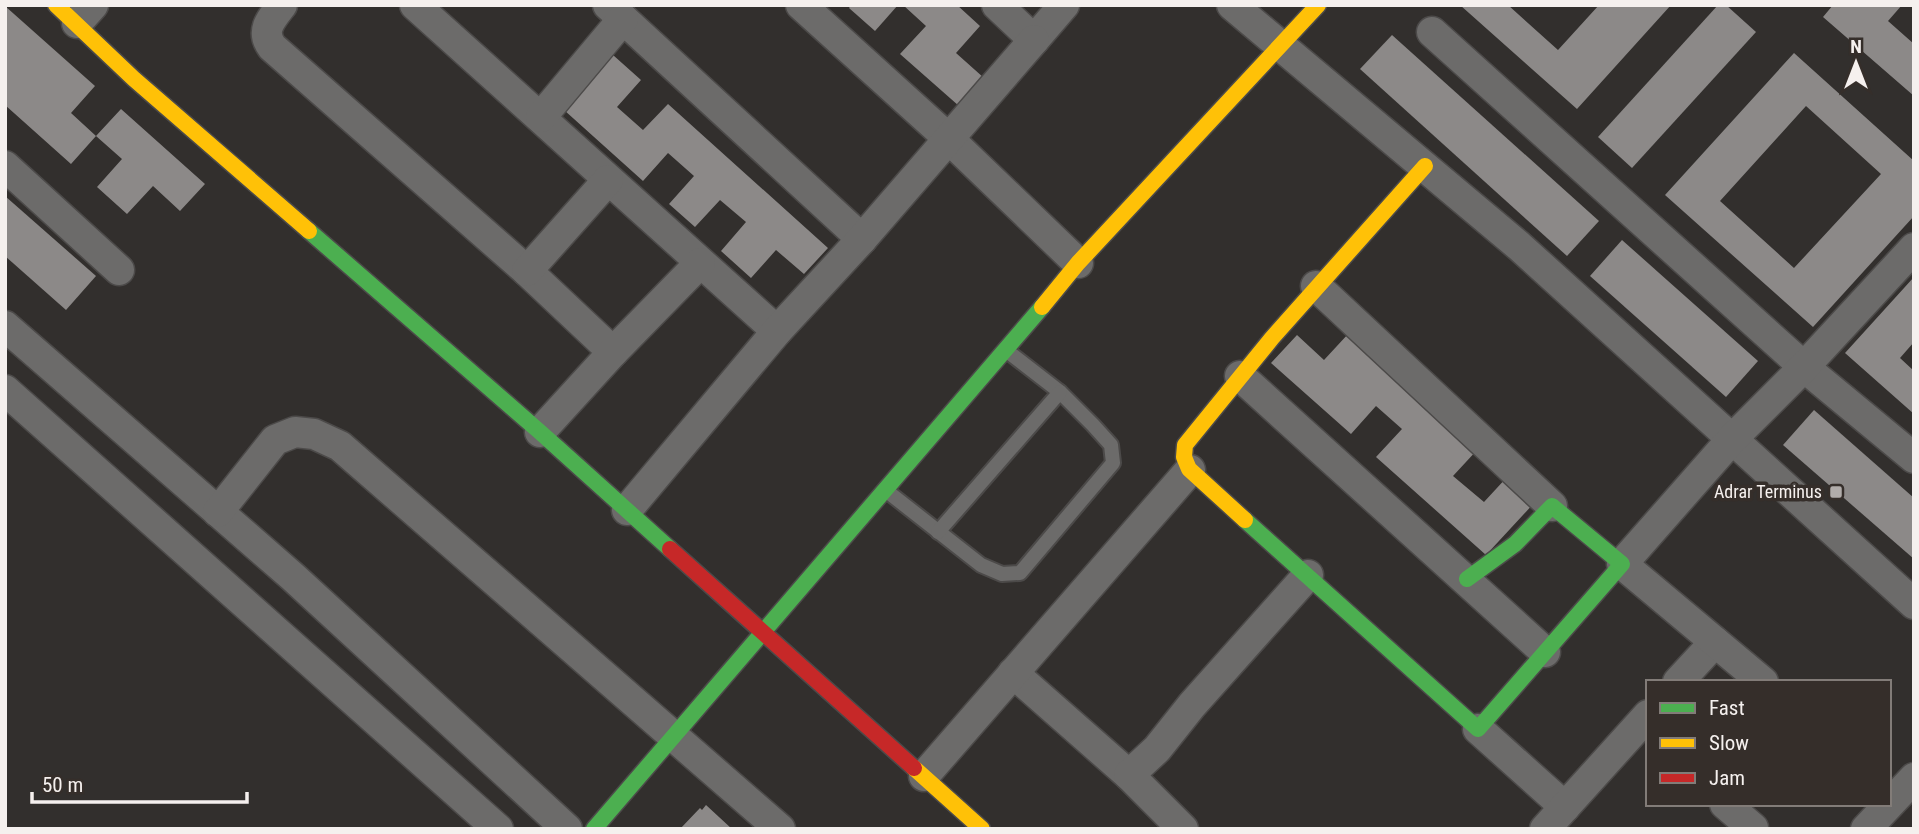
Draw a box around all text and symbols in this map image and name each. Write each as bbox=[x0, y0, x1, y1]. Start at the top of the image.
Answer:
north arrow bbox=[1821, 28, 1891, 98]
text: N bbox=[1850, 35, 1862, 58]
place label: Adrar Terminus bbox=[1714, 481, 1822, 502]
marker: Adrar Terminus bbox=[1828, 484, 1844, 500]
legend bbox=[1646, 680, 1891, 806]
text: Fast bbox=[1709, 696, 1745, 720]
text: Slow bbox=[1709, 731, 1749, 755]
scale bar bbox=[32, 760, 247, 804]
text: Jam bbox=[1709, 766, 1745, 790]
text: 50 m bbox=[42, 773, 83, 797]

